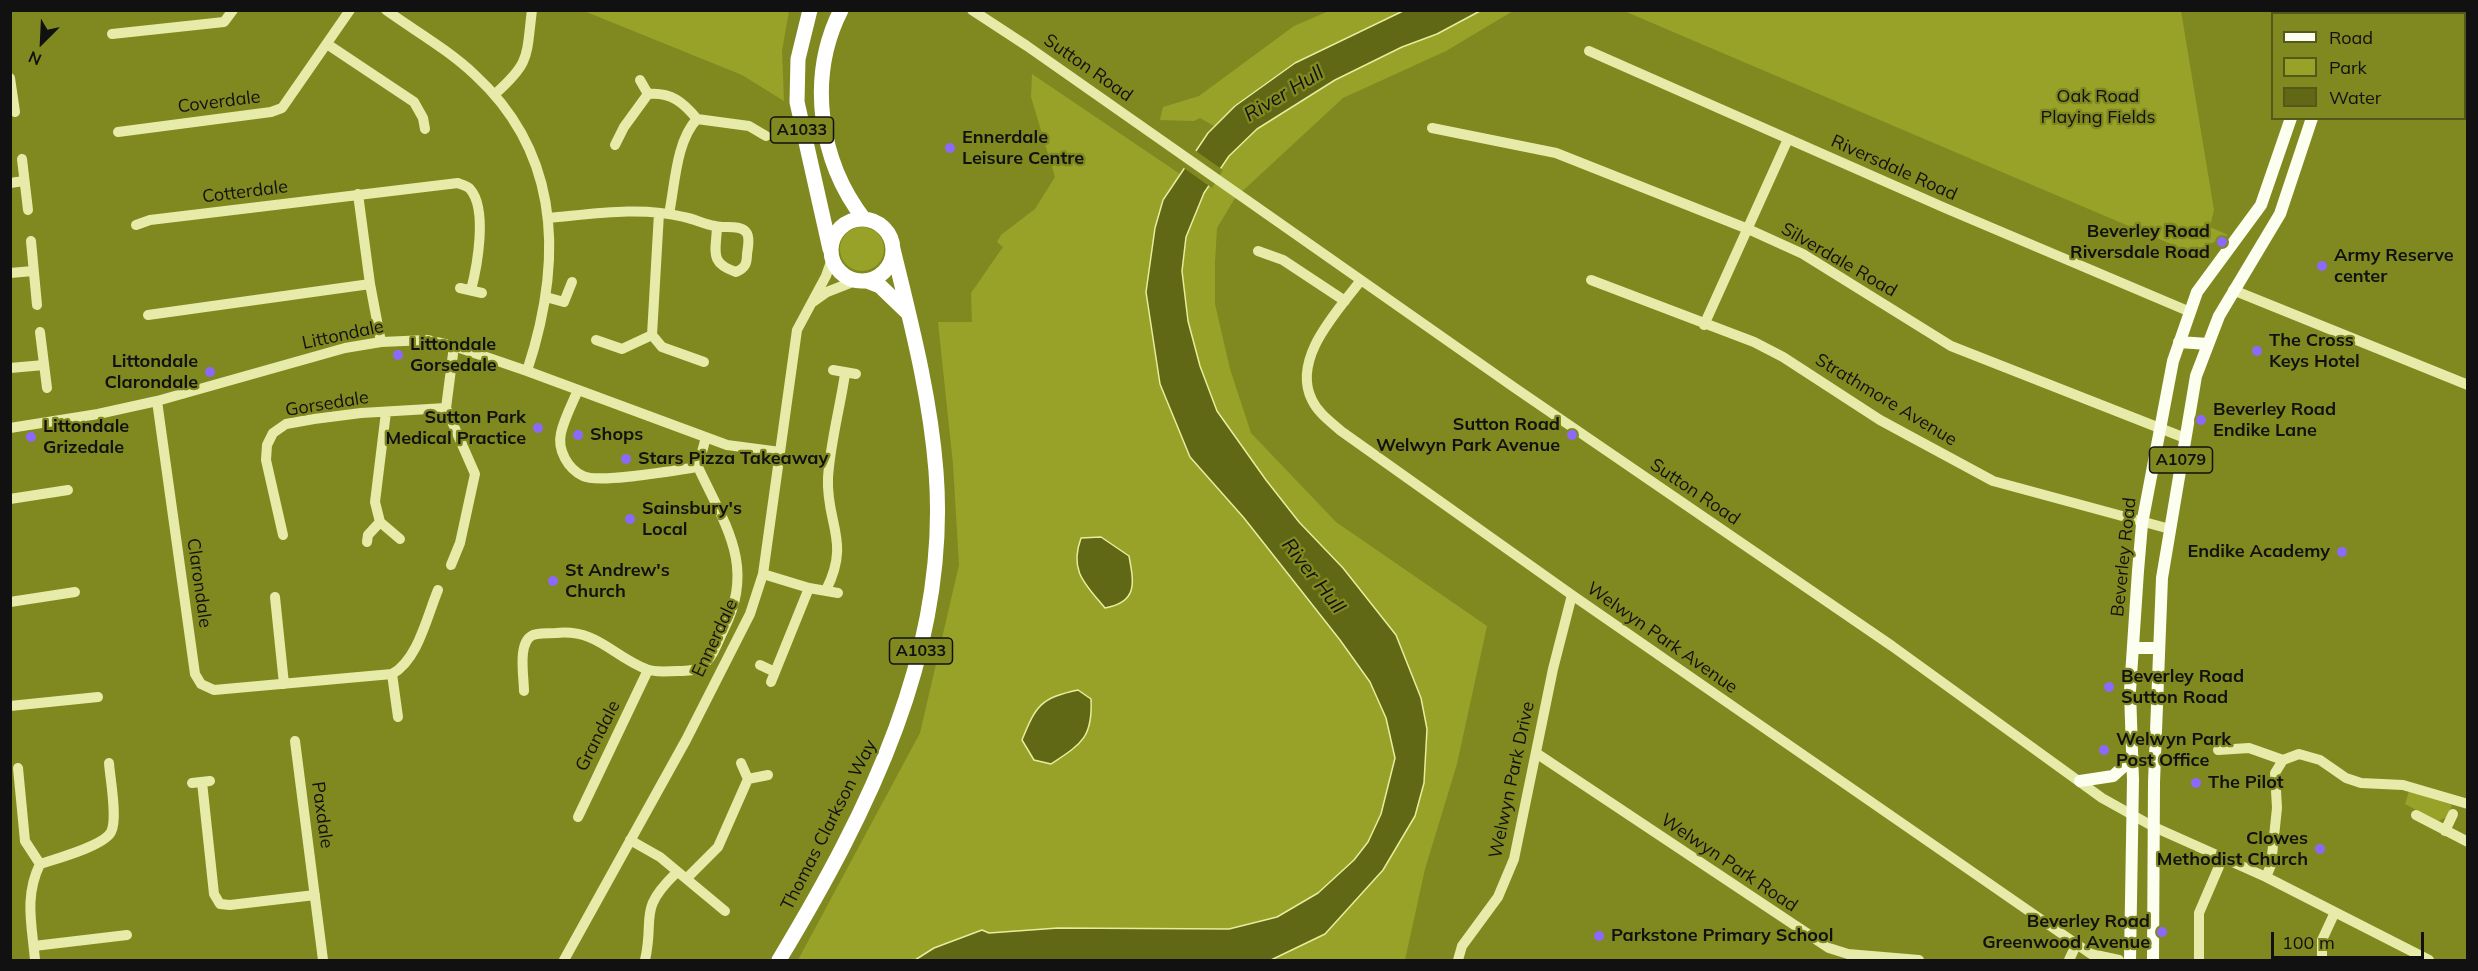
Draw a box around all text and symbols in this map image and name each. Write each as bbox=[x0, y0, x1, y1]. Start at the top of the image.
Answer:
north arrow bbox=[12, 12, 72, 72]
legend bbox=[2271, 12, 2466, 120]
text: Road bbox=[2329, 26, 2373, 49]
street label: Sutton Road bbox=[1039, 29, 1137, 107]
text: N bbox=[25, 47, 44, 70]
text: Park bbox=[2329, 56, 2367, 79]
water label: River Hull bbox=[1240, 61, 1328, 127]
street label: Coverdale bbox=[176, 86, 262, 118]
park label: Oak Road Playing Fields bbox=[2041, 86, 2155, 128]
text: Water bbox=[2329, 86, 2381, 109]
road number: A1033 bbox=[770, 117, 834, 143]
place label: Ennerdale Leisure Centre bbox=[962, 127, 1084, 170]
street label: Riversdale Road bbox=[1828, 131, 1960, 205]
marker: Ennerdale Leisure Centre bbox=[943, 141, 957, 155]
street label: Cotterdale bbox=[201, 176, 289, 208]
street label: Silverdale Road bbox=[1777, 218, 1901, 302]
place label: Beverley Road Riversdale Road bbox=[2070, 221, 2210, 264]
marker: Beverley Road Riversdale Road bbox=[2215, 235, 2229, 249]
place label: Army Reserve center bbox=[2334, 245, 2454, 288]
marker: Army Reserve center bbox=[2315, 259, 2329, 273]
street label: Littondale bbox=[300, 316, 386, 354]
place label: The Cross Keys Hotel bbox=[2269, 330, 2360, 372]
place label: Littondale Gorsedale bbox=[410, 334, 497, 376]
marker: The Cross Keys Hotel bbox=[2250, 344, 2264, 358]
marker: Littondale Gorsedale bbox=[391, 348, 405, 362]
street label: Strathmore Avenue bbox=[1811, 349, 1961, 451]
place label: Littondale Clarondale bbox=[104, 351, 198, 394]
marker: Littondale Clarondale bbox=[203, 365, 217, 379]
street label: Gorsedale bbox=[284, 387, 370, 421]
place label: Beverley Road Endike Lane bbox=[2213, 399, 2336, 442]
place label: Sutton Park Medical Practice bbox=[385, 407, 526, 450]
marker: Beverley Road Endike Lane bbox=[2194, 413, 2208, 427]
place label: Sutton Road Welwyn Park Avenue bbox=[1376, 414, 1560, 456]
place label: Littondale Grizedale bbox=[43, 416, 129, 458]
marker: Sutton Park Medical Practice bbox=[531, 421, 545, 435]
place label: Shops bbox=[590, 424, 643, 446]
marker: Shops bbox=[571, 428, 585, 442]
marker: Sutton Road Welwyn Park Avenue bbox=[1565, 428, 1579, 442]
marker: Littondale Grizedale bbox=[24, 430, 38, 444]
road number: A1079 bbox=[2150, 447, 2212, 473]
place label: Stars Pizza Takeaway bbox=[638, 448, 828, 470]
marker: Stars Pizza Takeaway bbox=[619, 452, 633, 466]
street label: Sutton Road bbox=[1646, 454, 1744, 530]
street label: Beverley Road bbox=[2107, 496, 2141, 618]
place label: Sainsbury's Local bbox=[642, 498, 742, 540]
marker: Sainsbury's Local bbox=[623, 512, 637, 526]
water label: River Hull bbox=[1276, 534, 1350, 618]
street label: Clarondale bbox=[182, 537, 216, 629]
place label: Endike Academy bbox=[2188, 541, 2330, 563]
marker: Endike Academy bbox=[2335, 545, 2349, 559]
place label: St Andrew's Church bbox=[565, 560, 670, 602]
marker: St Andrew's Church bbox=[546, 574, 560, 588]
street label: Welwyn Park Avenue bbox=[1583, 578, 1741, 698]
street label: Ennerdale bbox=[688, 596, 742, 680]
road number: A1033 bbox=[890, 638, 952, 664]
place label: Beverley Road Sutton Road bbox=[2121, 666, 2244, 708]
marker: Beverley Road Sutton Road bbox=[2102, 680, 2116, 694]
street label: Grandale bbox=[571, 697, 625, 775]
street label: Welwyn Park Drive bbox=[1485, 700, 1539, 860]
place label: Welwyn Park Post Office bbox=[2116, 729, 2231, 771]
street label: Thomas Clarkson Way bbox=[777, 736, 881, 914]
marker: Welwyn Park Post Office bbox=[2097, 743, 2111, 757]
place label: The Pilot bbox=[2208, 772, 2284, 794]
marker: The Pilot bbox=[2189, 776, 2203, 790]
street label: Paxdale bbox=[307, 780, 337, 850]
street label: Welwyn Park Road bbox=[1656, 809, 1802, 917]
place label: Clowes Methodist Church bbox=[2157, 828, 2308, 870]
marker: Clowes Methodist Church bbox=[2313, 842, 2327, 856]
place label: Beverley Road Greenwood Avenue bbox=[1982, 911, 2150, 954]
scale bar bbox=[2274, 920, 2427, 958]
place label: Parkstone Primary School bbox=[1611, 925, 1833, 947]
marker: Beverley Road Greenwood Avenue bbox=[2155, 925, 2169, 939]
marker: Parkstone Primary School bbox=[1592, 929, 1606, 943]
text: 100 m bbox=[2282, 931, 2335, 954]

